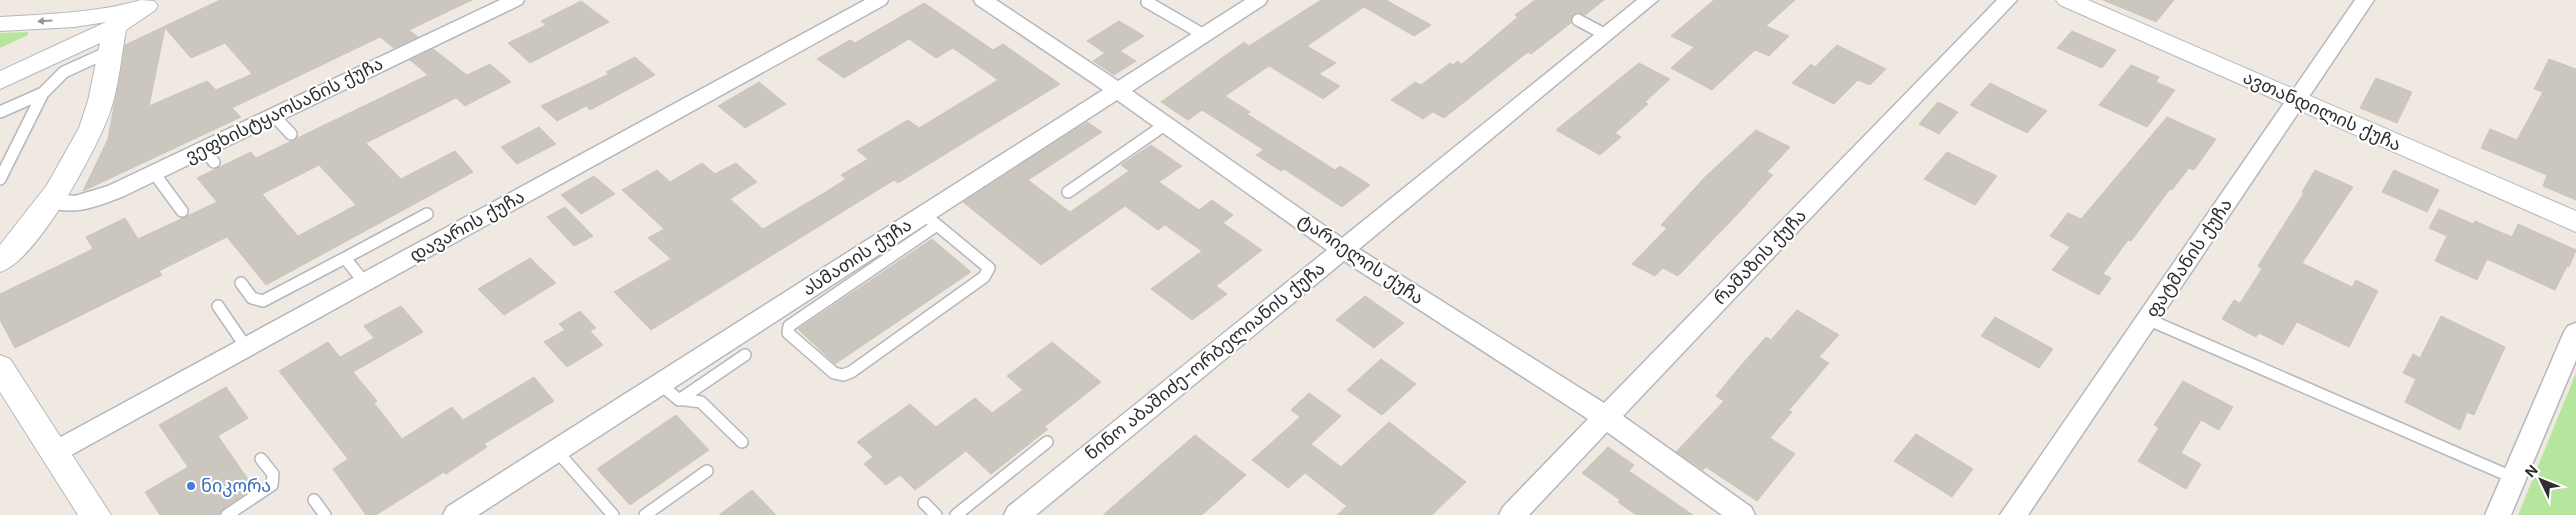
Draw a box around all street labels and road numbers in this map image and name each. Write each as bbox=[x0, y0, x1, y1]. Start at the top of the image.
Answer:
street label: ვეფხისტყაოსანის ქუჩა bbox=[181, 52, 387, 168]
street label: ავთანდილის ქუჩა bbox=[2240, 66, 2404, 156]
street label: დავარის ქუჩა bbox=[406, 185, 528, 267]
street label: ფატმანის ქუჩა bbox=[2141, 194, 2237, 322]
street label: რამაზის ქუჩა bbox=[1709, 205, 1811, 309]
street label: ტარიელის ქუჩა bbox=[1294, 209, 1428, 309]
street label: ასმათის ქუჩა bbox=[798, 214, 916, 300]
street label: ნინო აბაშიძე-ორბელიანის ქუჩა bbox=[1081, 257, 1329, 465]

